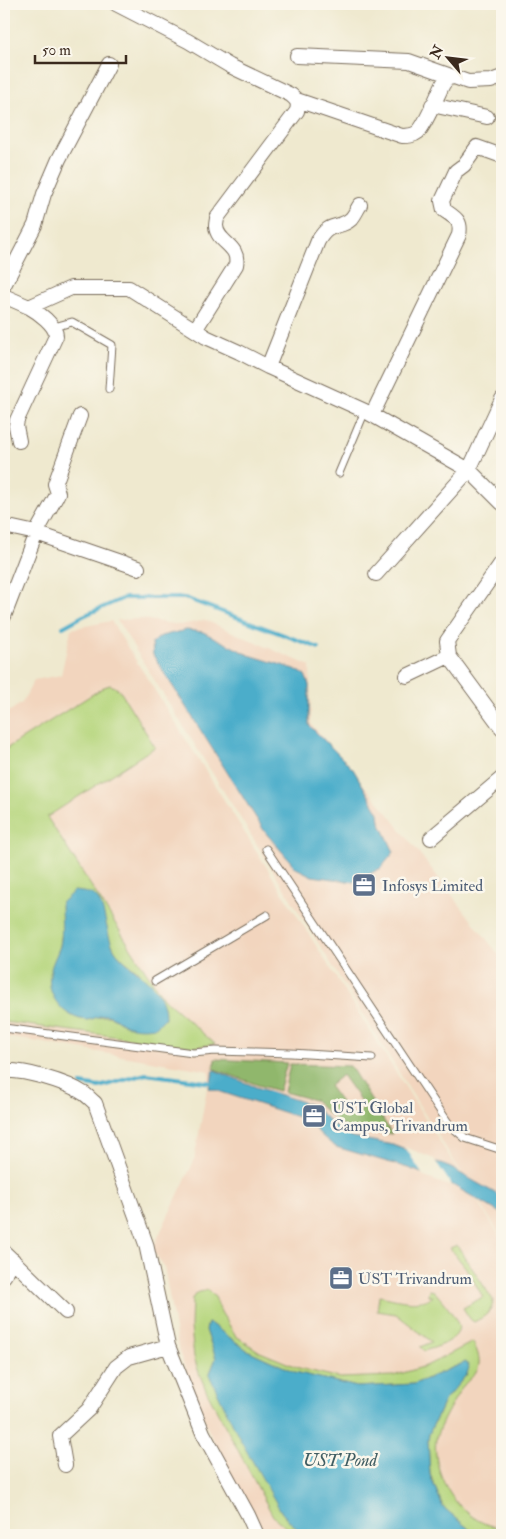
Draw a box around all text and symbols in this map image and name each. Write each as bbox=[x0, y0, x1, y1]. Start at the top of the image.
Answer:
scale bar bbox=[35, 32, 126, 64]
north arrow bbox=[424, 32, 474, 82]
text: 50 m bbox=[42, 41, 71, 60]
text: N bbox=[426, 42, 448, 63]
office icon: Infosys Limited bbox=[351, 872, 377, 898]
place label: Infosys Limited bbox=[382, 876, 483, 896]
place label: UST Global Campus, Trivandrum bbox=[332, 1098, 469, 1137]
office icon: UST Global Campus, Trivandrum bbox=[301, 1103, 327, 1129]
office icon: UST Trivandrum bbox=[328, 1265, 354, 1291]
place label: UST Trivandrum bbox=[358, 1269, 473, 1289]
water label: UST Pond bbox=[303, 1449, 379, 1472]

